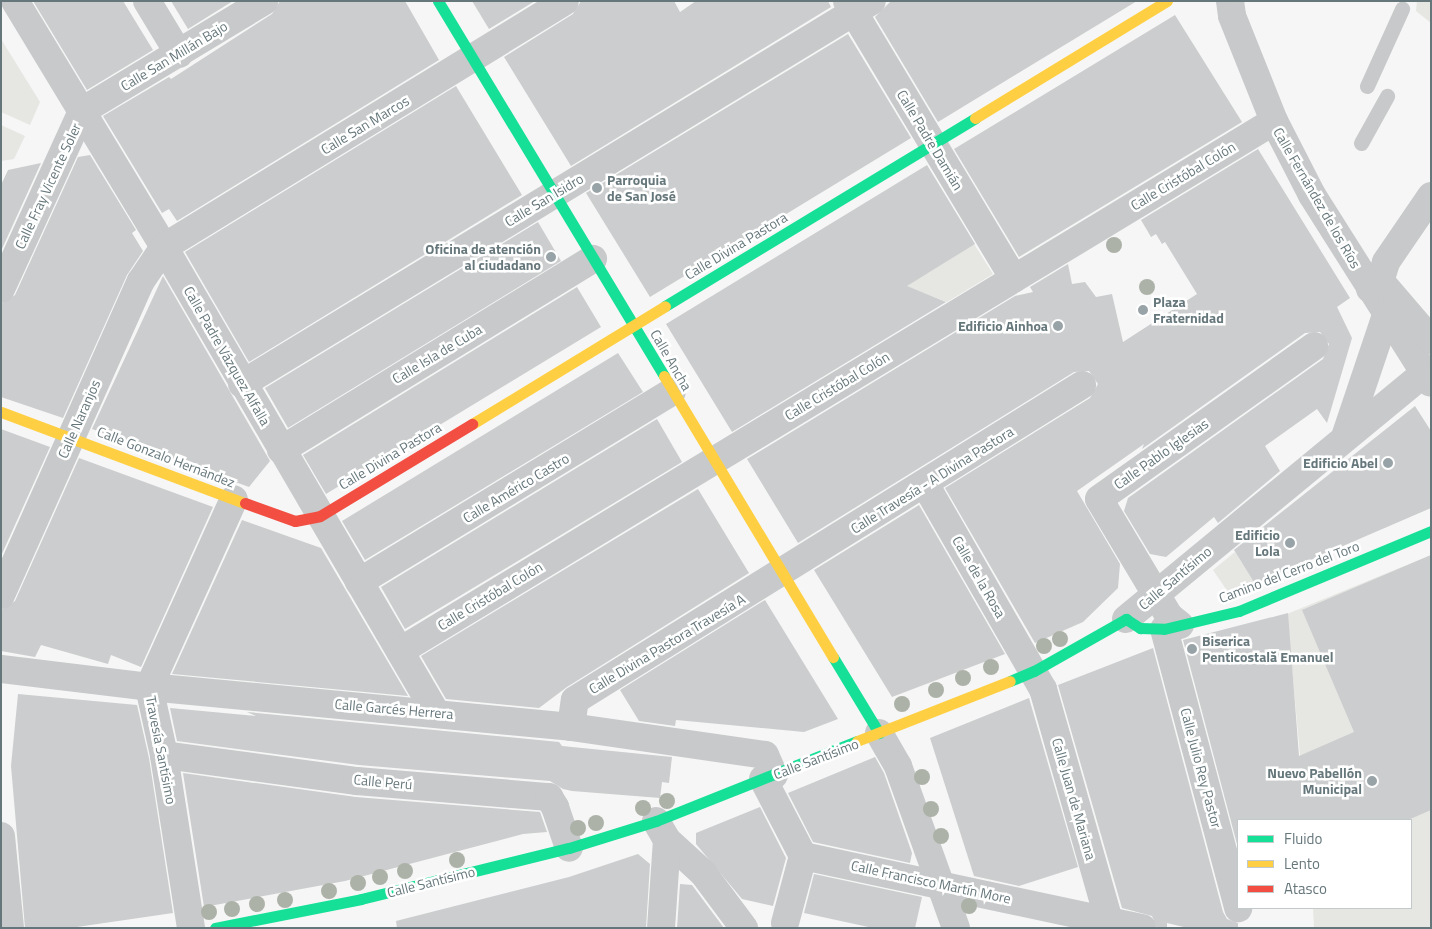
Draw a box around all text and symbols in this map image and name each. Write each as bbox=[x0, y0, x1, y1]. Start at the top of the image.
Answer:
street label: Calle San Millán Bajo bbox=[118, 18, 230, 94]
street label: Calle Padre Damián bbox=[893, 87, 967, 193]
street label: Calle San Marcos bbox=[318, 92, 412, 158]
street label: Calle Fray Vicente Soler bbox=[11, 120, 85, 252]
street label: Calle Fernández de los Ríos bbox=[1270, 125, 1364, 271]
street label: Calle Cristóbal Colón bbox=[1128, 138, 1238, 214]
street label: Calle San Isidro bbox=[502, 170, 586, 230]
place label: Parroquia de San José bbox=[607, 172, 676, 204]
marker: Parroquia de San José bbox=[591, 182, 603, 194]
street label: Calle Divina Pastora bbox=[682, 209, 790, 283]
place label: Oficina de atención al ciudadano bbox=[425, 241, 541, 274]
marker: Oficina de atención al ciudadano bbox=[545, 251, 557, 263]
street label: Calle Padre Vázquez Alfalla bbox=[180, 283, 274, 429]
place label: Plaza Fraternidad bbox=[1153, 294, 1224, 326]
marker: Plaza Fraternidad bbox=[1137, 304, 1149, 316]
place label: Edificio Ainhoa bbox=[958, 318, 1048, 334]
marker: Edificio Ainhoa bbox=[1052, 320, 1064, 332]
street label: Calle Isla de Cuba bbox=[389, 321, 485, 387]
street label: Calle Ancha bbox=[647, 326, 695, 394]
street label: Calle Cristóbal Colón bbox=[782, 348, 892, 424]
street label: Calle Naranjos bbox=[54, 377, 104, 461]
street label: Calle Pablo Iglesias bbox=[1111, 415, 1211, 493]
street label: Calle Divina Pastora bbox=[336, 419, 444, 493]
street label: Calle Gonzalo Hernández bbox=[95, 423, 237, 491]
street label: Calle Travesía - A Divina Pastora bbox=[848, 423, 1016, 537]
street label: Calle Américo Castro bbox=[460, 450, 572, 526]
place label: Edificio Abel bbox=[1303, 455, 1378, 471]
marker: Edificio Abel bbox=[1382, 457, 1394, 469]
place label: Edificio Lola bbox=[1235, 527, 1280, 560]
street label: Calle de la Rosa bbox=[949, 533, 1009, 621]
street label: Camino del Cerro del Toro bbox=[1216, 537, 1362, 607]
marker: Edificio Lola bbox=[1284, 537, 1296, 549]
street label: Calle Santísimo bbox=[1135, 543, 1215, 613]
street label: Calle Cristóbal Colón bbox=[435, 558, 545, 634]
street label: Calle Divina Pastora Travesía A bbox=[586, 591, 748, 697]
place label: Biserica Penticostală Emanuel bbox=[1202, 633, 1333, 666]
marker: Biserica Penticostală Emanuel bbox=[1186, 643, 1198, 655]
street label: Travesía Santísimo bbox=[142, 694, 180, 806]
street label: Calle Garcés Herrera bbox=[334, 695, 454, 723]
street label: Calle Julio Rey Pastor bbox=[1177, 706, 1225, 830]
street label: Calle Santísimo bbox=[771, 735, 861, 783]
street label: Calle Juan de Mariana bbox=[1049, 736, 1099, 862]
place label: Nuevo Pabellón Municipal bbox=[1267, 765, 1362, 798]
street label: Calle Perú bbox=[353, 771, 413, 793]
marker: Nuevo Pabellón Municipal bbox=[1366, 775, 1378, 787]
legend bbox=[1237, 819, 1412, 909]
text: Fluido bbox=[1284, 827, 1322, 850]
text: Lento bbox=[1284, 852, 1320, 875]
street label: Calle Francisco Martín More bbox=[850, 857, 1012, 907]
street label: Calle Santísimo bbox=[385, 863, 477, 901]
text: Atasco bbox=[1284, 877, 1327, 900]

